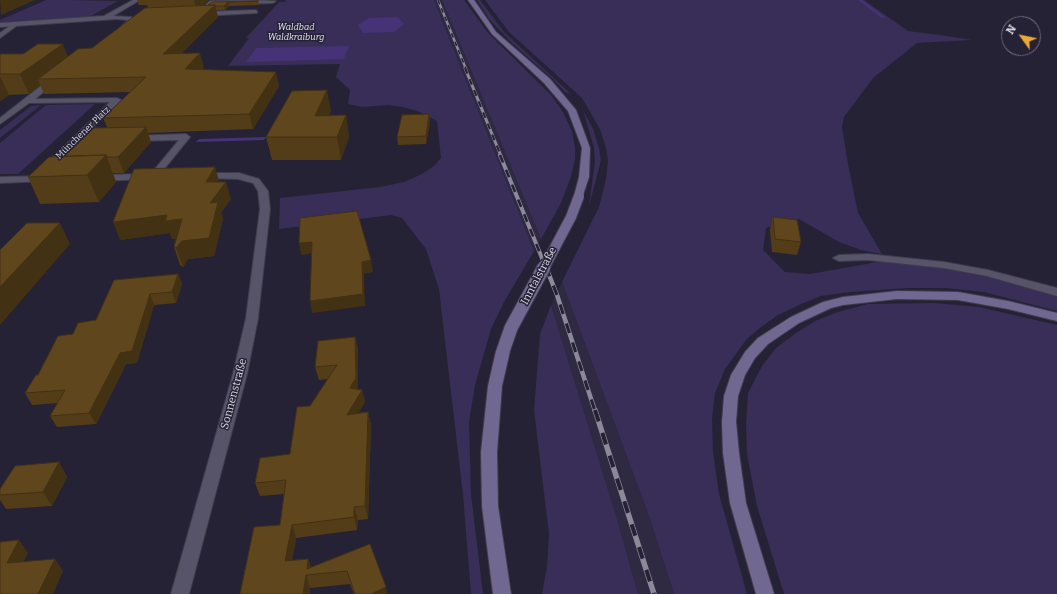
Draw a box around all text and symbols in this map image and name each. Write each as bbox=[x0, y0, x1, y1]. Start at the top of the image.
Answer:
north arrow bbox=[1001, 16, 1041, 56]
park label: Waldbad Waldkraiburg bbox=[268, 22, 324, 43]
text: N bbox=[1004, 23, 1019, 37]
street label: Münchener Platz bbox=[54, 104, 112, 162]
street label: Inntalstraße bbox=[518, 245, 560, 307]
street label: Sonnenstraße bbox=[218, 357, 250, 431]

